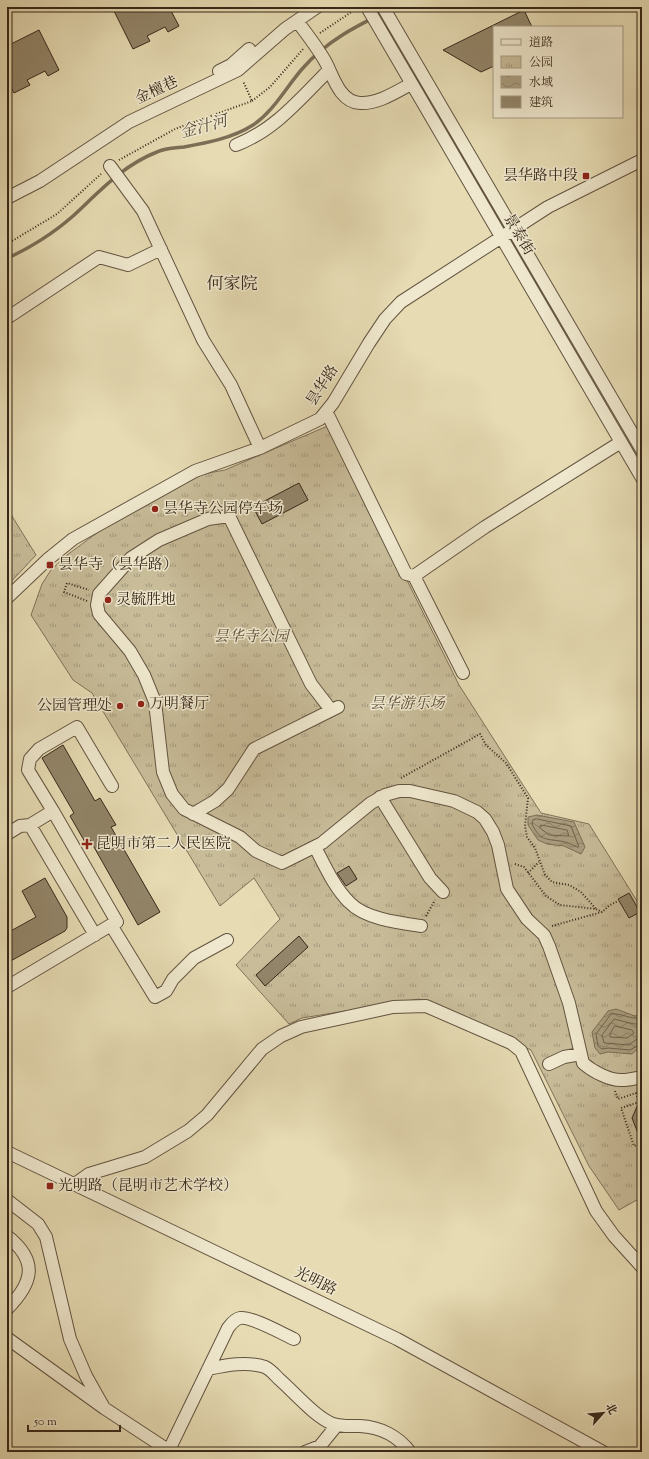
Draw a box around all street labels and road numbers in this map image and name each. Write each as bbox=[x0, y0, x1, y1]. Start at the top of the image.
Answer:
street label: 金檀巷 bbox=[132, 72, 182, 110]
street label: 景泰街 bbox=[497, 210, 539, 260]
street label: 昙华路 bbox=[302, 361, 344, 411]
street label: 光明路 bbox=[290, 1263, 340, 1301]

